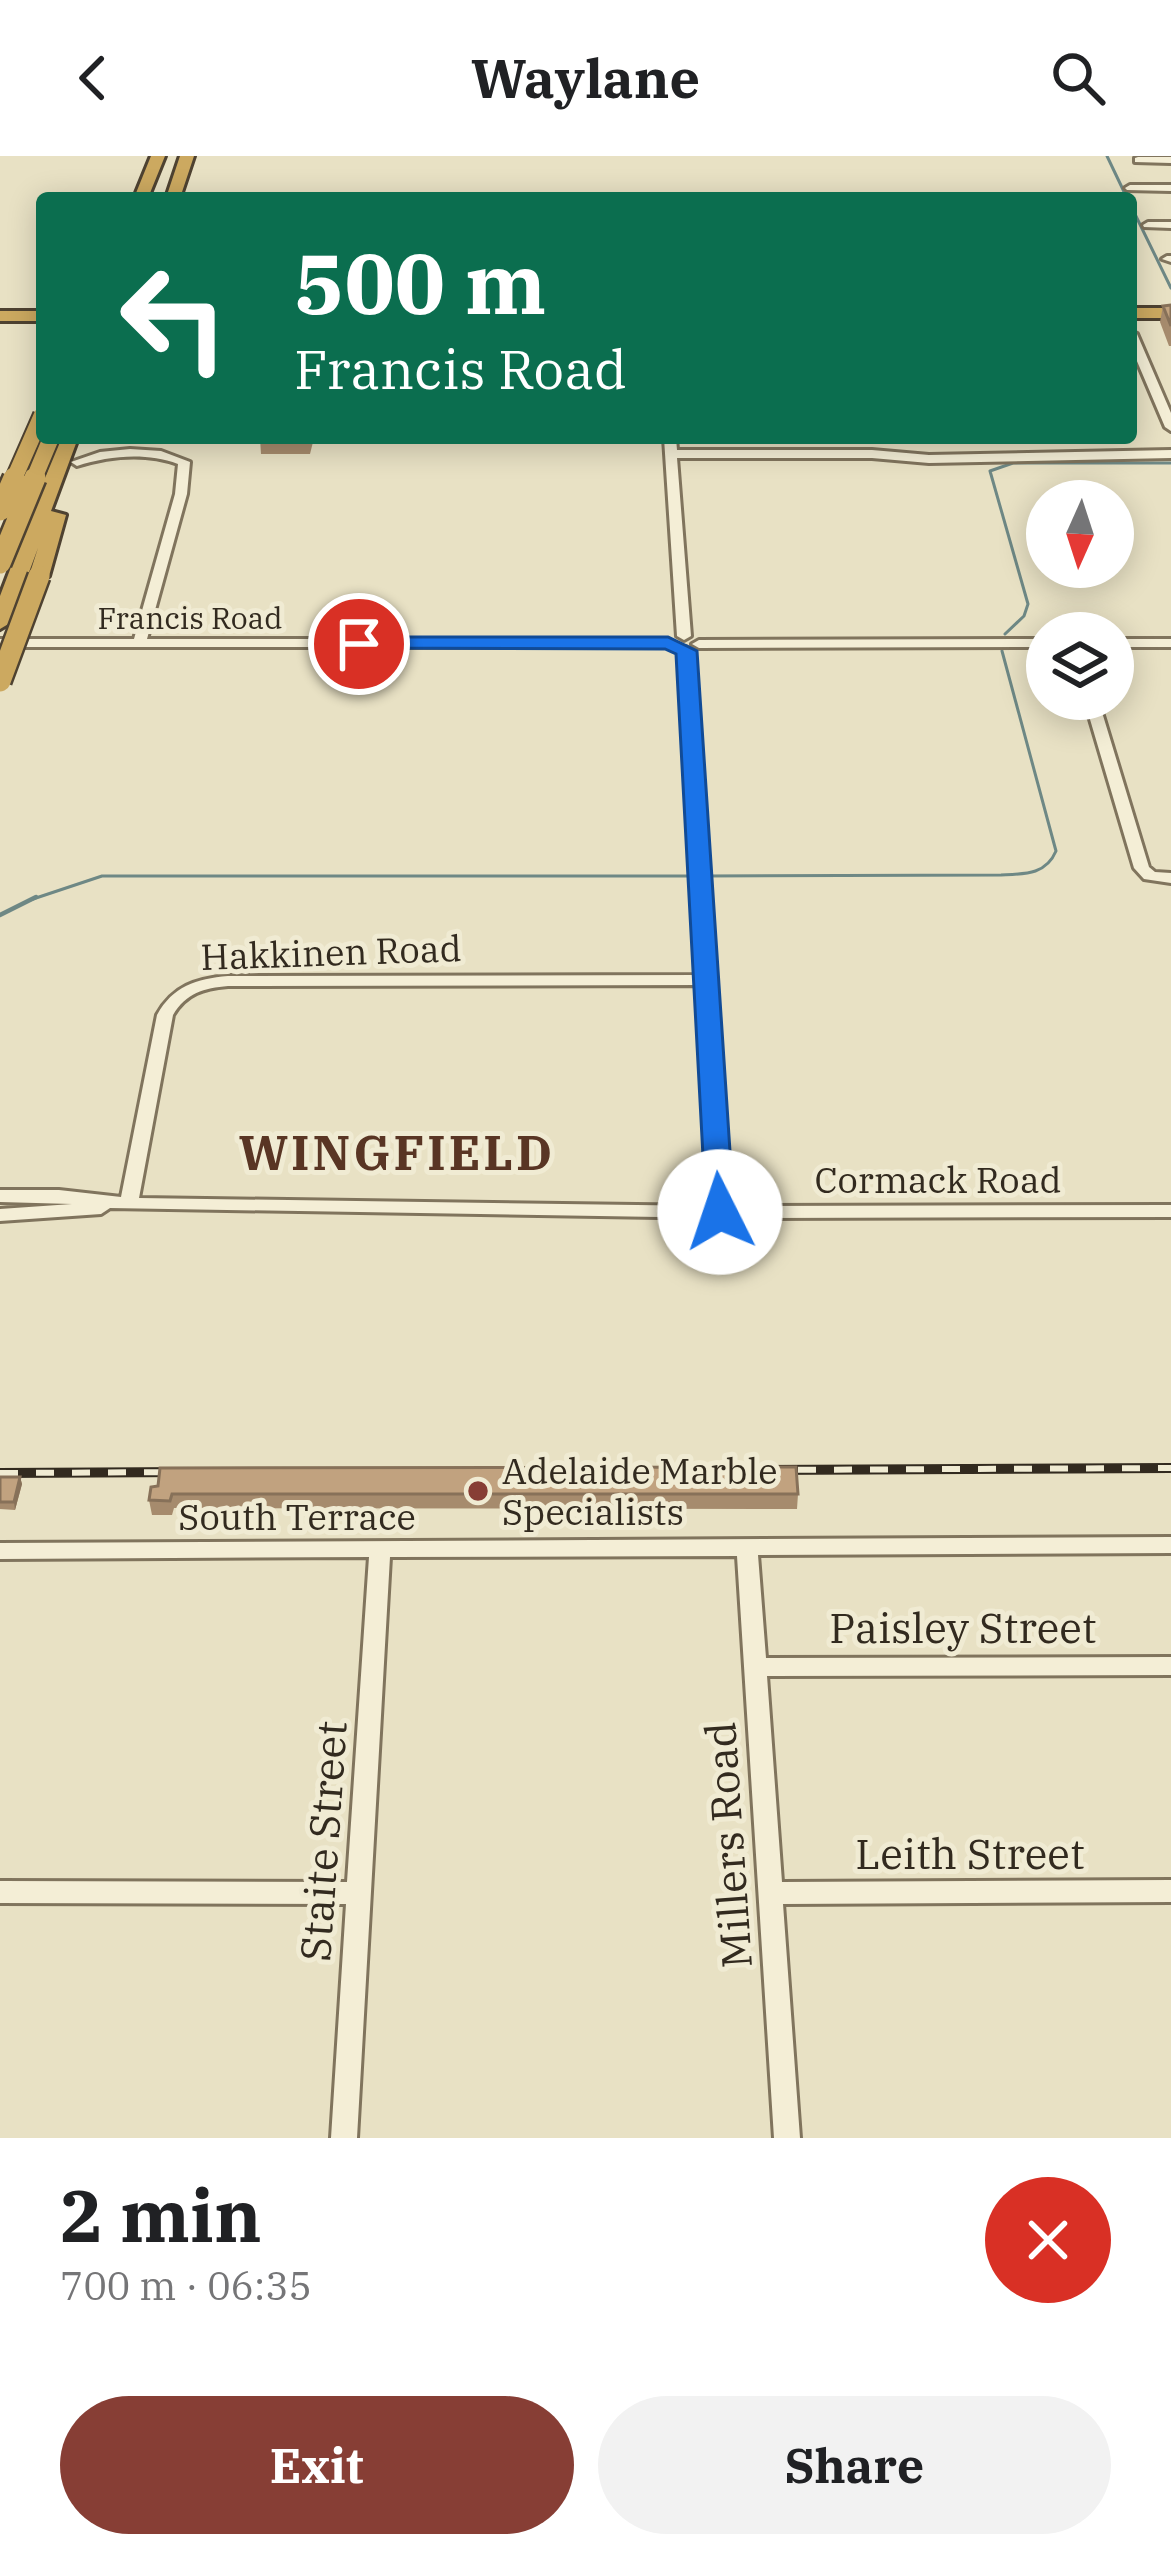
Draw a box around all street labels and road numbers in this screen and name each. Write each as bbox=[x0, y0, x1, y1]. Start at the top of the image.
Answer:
street label: Francis Road bbox=[98, 598, 282, 637]
street label: Hakkinen Road bbox=[200, 924, 462, 980]
street label: Cormack Road bbox=[814, 1156, 1062, 1203]
street label: South Terrace bbox=[178, 1493, 416, 1540]
street label: Paisley Street bbox=[829, 1600, 1097, 1655]
street label: Staite Street bbox=[287, 1719, 359, 1963]
street label: Millers Road bbox=[692, 1720, 764, 1970]
street label: Leith Street bbox=[855, 1826, 1085, 1881]

